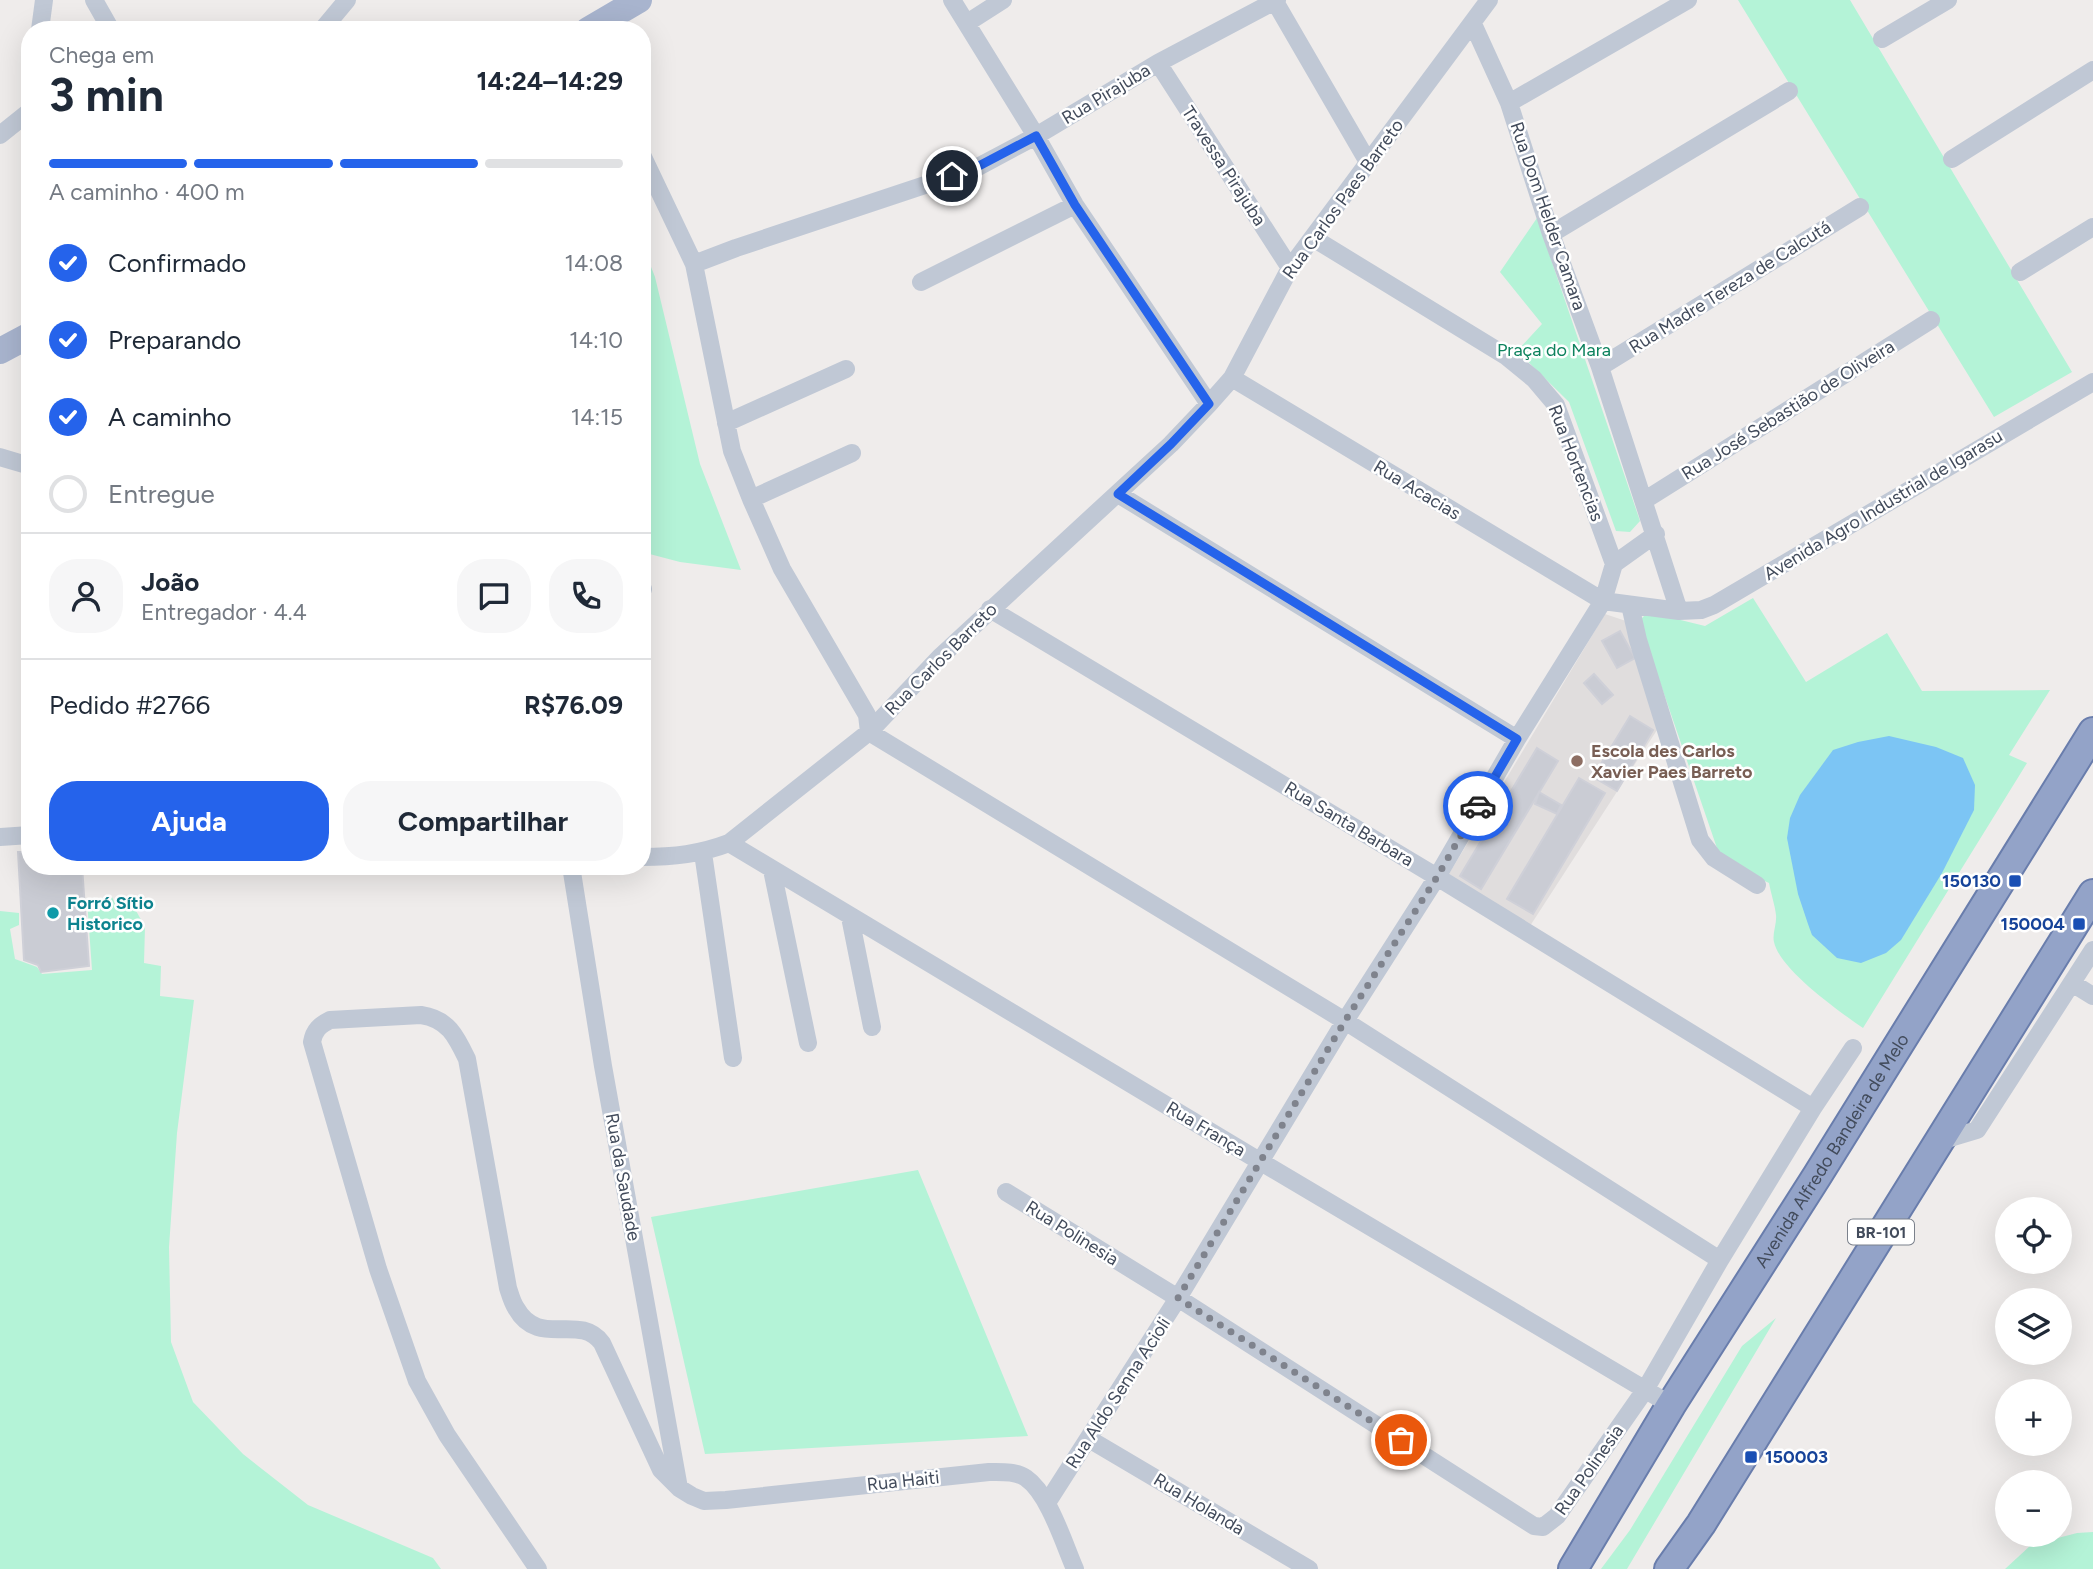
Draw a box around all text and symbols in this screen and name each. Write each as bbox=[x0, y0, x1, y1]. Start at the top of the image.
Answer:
text: Chega em bbox=[49, 41, 154, 69]
street label: Rua Pirajuba bbox=[1058, 59, 1154, 129]
text: 14:24–14:29 bbox=[477, 65, 623, 97]
text: 3 min bbox=[49, 67, 164, 123]
street label: Travessa Pirajuba bbox=[1177, 102, 1271, 230]
street label: Rua Carlos Paes Barreto bbox=[1278, 115, 1408, 283]
street label: Rua Dom Helder Camara bbox=[1505, 119, 1591, 313]
pin bbox=[922, 146, 982, 206]
icon: home bbox=[933, 157, 971, 195]
text: A caminho · 400 m bbox=[49, 178, 245, 206]
street label: Rua Madre Tereza de Calcutá bbox=[1625, 216, 1835, 358]
icon: check bbox=[49, 244, 87, 282]
text: Confirmado bbox=[108, 247, 246, 279]
text: 14:08 bbox=[565, 249, 623, 277]
icon: check bbox=[49, 321, 87, 359]
text: Preparando bbox=[108, 324, 241, 356]
text: 14:10 bbox=[569, 326, 623, 354]
street label: Rua José Sebastião de Oliveira bbox=[1678, 335, 1898, 485]
park label: Praça do Mara bbox=[1497, 339, 1611, 361]
icon: check bbox=[49, 398, 87, 436]
text: A caminho bbox=[108, 401, 232, 433]
street label: Rua Hortencias bbox=[1544, 402, 1608, 524]
text: 14:15 bbox=[571, 403, 623, 431]
street label: Avenida Agro Industrial de Igarasu bbox=[1760, 425, 2006, 585]
street label: Rua Acacias bbox=[1370, 455, 1464, 525]
text: Entregue bbox=[108, 478, 215, 510]
button: person bbox=[49, 559, 123, 633]
button: chat bbox=[457, 559, 531, 633]
button: phone bbox=[549, 559, 623, 633]
text: João bbox=[141, 566, 199, 598]
text: Entregador · 4.4 bbox=[141, 598, 307, 626]
street label: Rua Carlos Barreto bbox=[880, 598, 1002, 720]
text: Pedido #2766 bbox=[49, 689, 210, 721]
text: R$76.09 bbox=[524, 689, 623, 721]
place label: Escola des Carlos Xavier Paes Barreto bbox=[1591, 740, 1752, 783]
marker: Escola des Carlos Xavier Paes Barreto bbox=[1569, 753, 1585, 769]
courier bbox=[1443, 771, 1513, 841]
street label: Rua Santa Barbara bbox=[1280, 777, 1418, 871]
button: Ajuda bbox=[49, 781, 329, 861]
button: Compartilhar bbox=[343, 781, 623, 861]
icon: car bbox=[1459, 787, 1497, 825]
place label: 150130 bbox=[1942, 870, 2001, 892]
marker: 150130 bbox=[2007, 873, 2023, 889]
place label: Forró Sítio Historico bbox=[67, 892, 154, 935]
marker: Forró Sítio Historico bbox=[45, 905, 61, 921]
place label: 150004 bbox=[2001, 913, 2065, 935]
marker: 150004 bbox=[2071, 916, 2087, 932]
street label: Avenida Alfredo Bandeira de Melo bbox=[1750, 1030, 1914, 1272]
street label: Rua França bbox=[1162, 1097, 1250, 1161]
street label: Rua da Saudade bbox=[601, 1111, 645, 1243]
street label: Rua Polinesia bbox=[1021, 1196, 1123, 1270]
map controls bbox=[1995, 1197, 2072, 1547]
button: locate bbox=[1995, 1197, 2072, 1274]
road number: BR-101 bbox=[1848, 1220, 1914, 1244]
button: layers bbox=[1995, 1288, 2072, 1365]
street label: Rua Aldo Senna Acioli bbox=[1061, 1313, 1175, 1473]
button: + bbox=[1995, 1379, 2072, 1456]
pin bbox=[1371, 1410, 1431, 1470]
icon: bag bbox=[1382, 1421, 1420, 1459]
street label: Rua Polinesia bbox=[1550, 1421, 1628, 1519]
place label: 150003 bbox=[1765, 1446, 1828, 1468]
marker: 150003 bbox=[1743, 1449, 1759, 1465]
street label: Rua Haiti bbox=[866, 1466, 940, 1496]
street label: Rua Holanda bbox=[1150, 1468, 1248, 1540]
button: − bbox=[1995, 1470, 2072, 1547]

